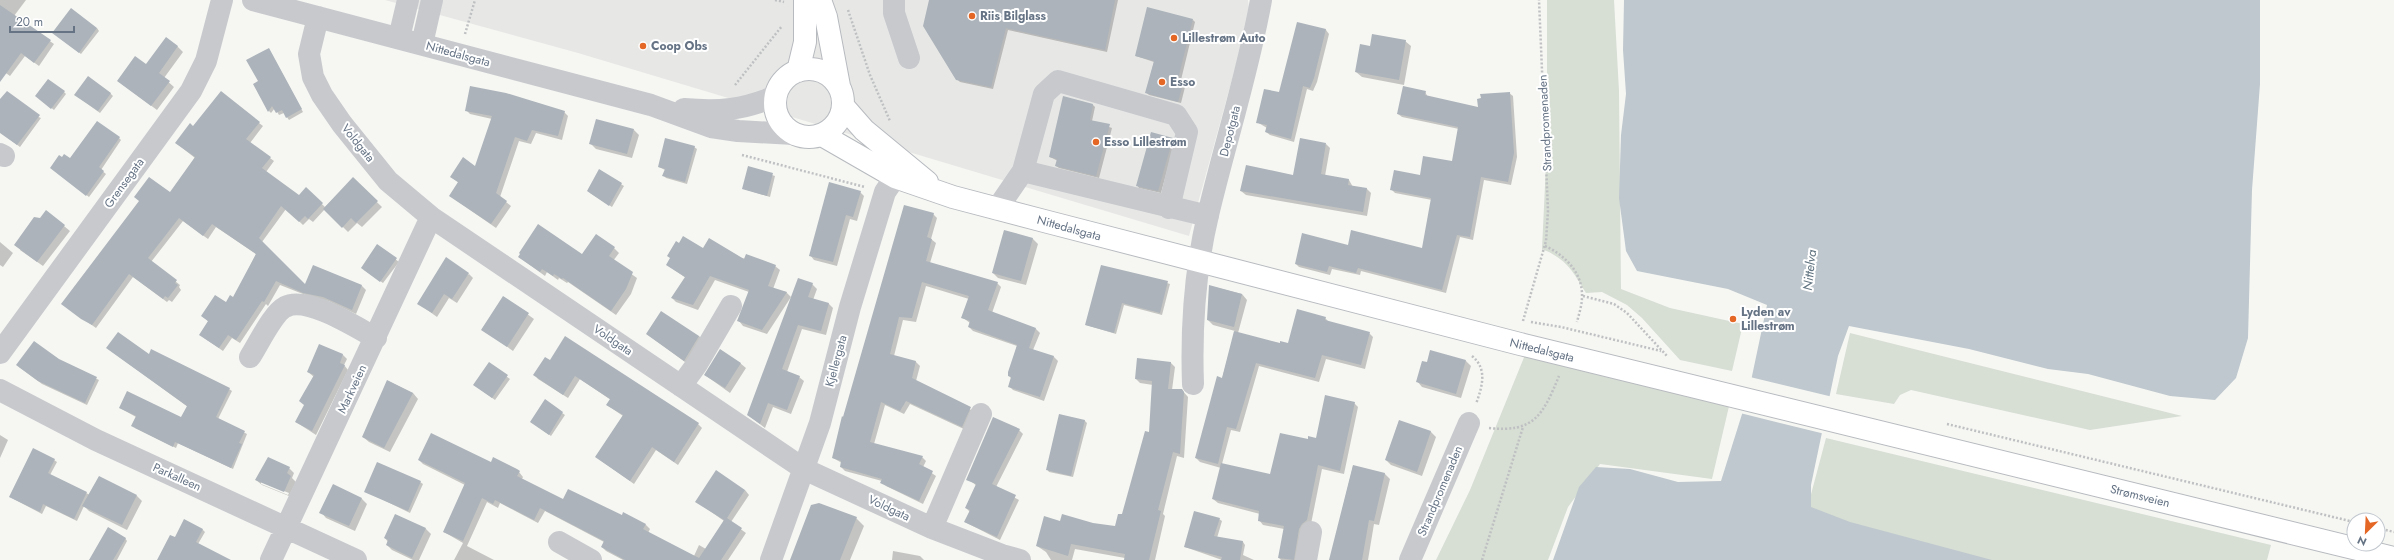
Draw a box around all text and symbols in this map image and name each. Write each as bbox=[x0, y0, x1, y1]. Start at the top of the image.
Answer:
place label: Riis Bilglass bbox=[980, 7, 1046, 25]
scale bar bbox=[10, 8, 74, 34]
marker: Riis Bilglass bbox=[967, 11, 977, 21]
text: 20 m bbox=[16, 13, 43, 31]
place label: Lillestrøm Auto bbox=[1182, 29, 1266, 47]
marker: Lillestrøm Auto bbox=[1169, 33, 1179, 43]
street label: Nittedalsgata bbox=[424, 37, 492, 71]
place label: Coop Obs bbox=[651, 37, 708, 55]
marker: Coop Obs bbox=[638, 41, 648, 51]
place label: Esso bbox=[1170, 73, 1195, 91]
street label: Strandpromenaden bbox=[1533, 74, 1557, 172]
marker: Esso bbox=[1157, 77, 1167, 87]
street label: Depotgata bbox=[1215, 103, 1245, 158]
street label: Voldgata bbox=[337, 120, 379, 166]
place label: Esso Lillestrøm bbox=[1104, 133, 1187, 151]
marker: Esso Lillestrøm bbox=[1091, 137, 1101, 147]
street label: Grensegata bbox=[100, 154, 148, 212]
street label: Nittedalsgata bbox=[1035, 211, 1103, 245]
water label: Nittelva bbox=[1798, 249, 1821, 292]
place label: Lyden av Lillestrøm bbox=[1741, 303, 1795, 335]
marker: Lyden av Lillestrøm bbox=[1728, 314, 1738, 324]
street label: Voldgata bbox=[590, 320, 637, 360]
street label: Kjellergata bbox=[820, 333, 852, 389]
street label: Nittedalsgata bbox=[1508, 333, 1576, 367]
street label: Markveien bbox=[333, 362, 371, 416]
street label: Strandpromenaden bbox=[1413, 443, 1467, 539]
street label: Parkalleen bbox=[150, 458, 204, 496]
street label: Strømsveien bbox=[2108, 480, 2172, 512]
street label: Voldgata bbox=[865, 490, 913, 526]
north arrow bbox=[2346, 512, 2386, 552]
text: N bbox=[2355, 532, 2369, 550]

